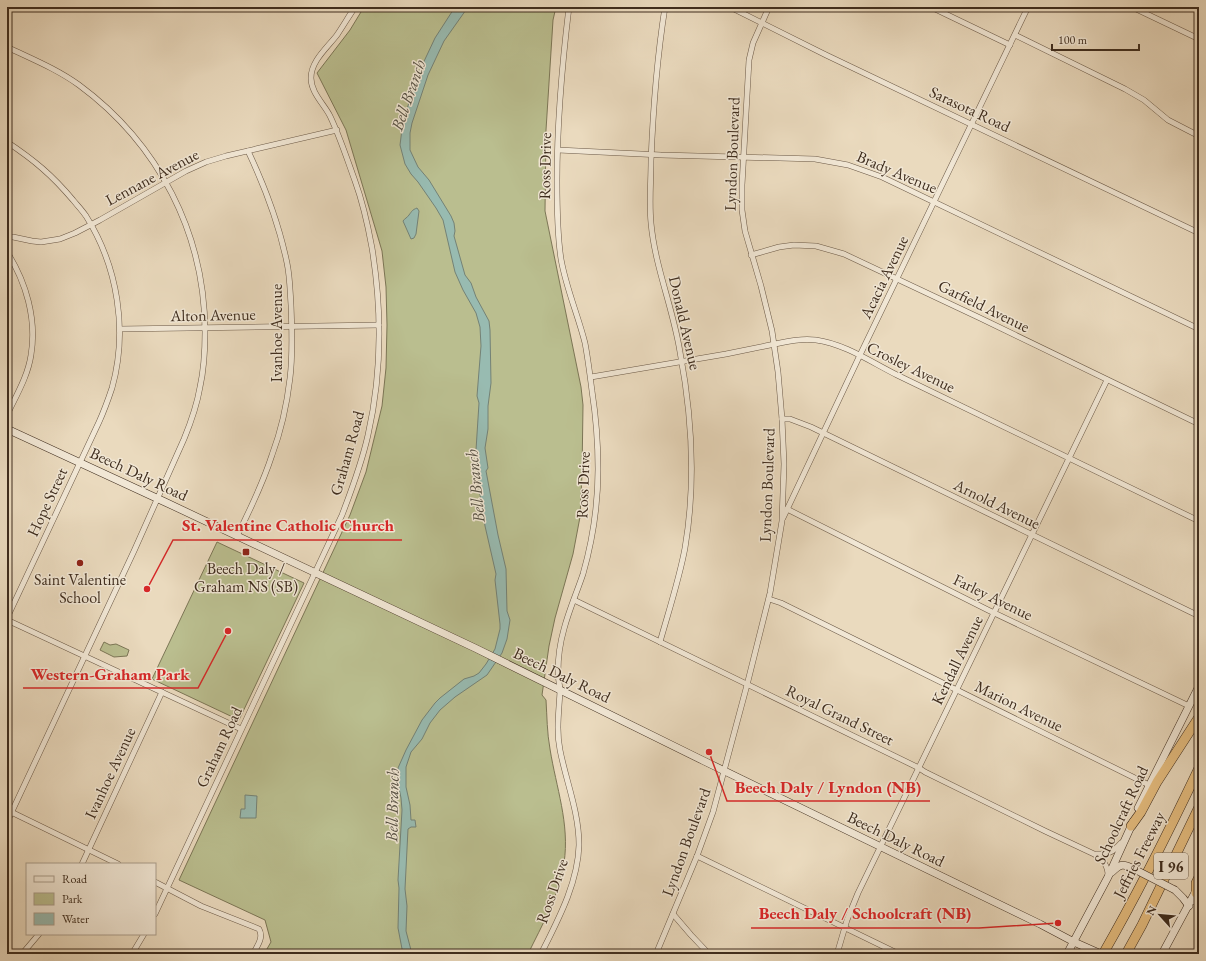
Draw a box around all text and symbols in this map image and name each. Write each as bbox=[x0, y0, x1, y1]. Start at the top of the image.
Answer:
scale bar bbox=[1052, 26, 1139, 52]
text: 100 m bbox=[1058, 32, 1088, 48]
water label: Bell Branch bbox=[385, 56, 431, 134]
street label: Sarasota Road bbox=[926, 81, 1015, 137]
street label: Lyndon Boulevard bbox=[720, 96, 745, 211]
street label: Ross Drive bbox=[534, 132, 556, 200]
street label: Lennane Avenue bbox=[102, 144, 202, 210]
street label: Brady Avenue bbox=[854, 146, 940, 198]
street label: Acacia Avenue bbox=[854, 232, 913, 323]
street label: Donald Avenue bbox=[664, 274, 706, 372]
street label: Garfield Avenue bbox=[935, 275, 1033, 337]
street label: Ivanhoe Avenue bbox=[266, 284, 287, 382]
street label: Alton Avenue bbox=[169, 304, 256, 326]
street label: Crosley Avenue bbox=[863, 337, 959, 397]
street label: Graham Road bbox=[325, 407, 369, 498]
street label: Lyndon Boulevard bbox=[755, 427, 780, 542]
street label: Beech Daly Road bbox=[87, 442, 192, 506]
water label: Bell Branch bbox=[460, 448, 490, 525]
street label: Ross Drive bbox=[571, 451, 595, 519]
street label: Hope Street bbox=[22, 464, 72, 540]
street label: Arnold Avenue bbox=[949, 474, 1044, 534]
callout: St. Valentine Catholic Church bbox=[173, 511, 402, 540]
text: St. Valentine Catholic Church bbox=[182, 514, 395, 536]
marker: Beech Daly / Graham NS (SB) bbox=[241, 547, 251, 557]
marker: Saint Valentine School bbox=[75, 558, 85, 568]
place label: Beech Daly / Graham NS (SB) bbox=[194, 558, 298, 597]
place label: Saint Valentine School bbox=[34, 569, 126, 608]
street label: Farley Avenue bbox=[950, 569, 1036, 625]
street label: Kendall Avenue bbox=[926, 612, 988, 708]
street label: Beech Daly Road bbox=[510, 642, 615, 708]
callout: Western-Graham Park bbox=[23, 659, 198, 688]
text: Western-Graham Park bbox=[31, 663, 190, 685]
street label: Marion Avenue bbox=[972, 676, 1066, 736]
street label: Royal Grand Street bbox=[783, 680, 897, 750]
street label: Graham Road bbox=[191, 702, 247, 791]
street label: Ivanhoe Avenue bbox=[80, 724, 140, 822]
street label: Schoolcraft Road bbox=[1089, 762, 1153, 868]
water label: Bell Branch bbox=[380, 767, 404, 843]
callout: Beech Daly / Lyndon (NB) bbox=[727, 772, 930, 801]
text: Beech Daly / Lyndon (NB) bbox=[735, 776, 921, 798]
street label: Lyndon Boulevard bbox=[657, 784, 716, 899]
street label: Beech Daly Road bbox=[844, 806, 949, 872]
street label: Jeffries Freeway bbox=[1107, 807, 1170, 904]
road number: I 96 bbox=[1154, 853, 1188, 879]
street label: Ross Drive bbox=[531, 856, 573, 926]
legend bbox=[26, 863, 156, 935]
text: Road bbox=[62, 871, 88, 887]
text: Park bbox=[62, 891, 83, 907]
north arrow bbox=[1140, 895, 1180, 935]
callout: Beech Daly / Schoolcraft (NB) bbox=[751, 899, 979, 928]
text: Beech Daly / Schoolcraft (NB) bbox=[759, 902, 971, 924]
text: N bbox=[1143, 903, 1159, 918]
text: Water bbox=[62, 911, 89, 927]

